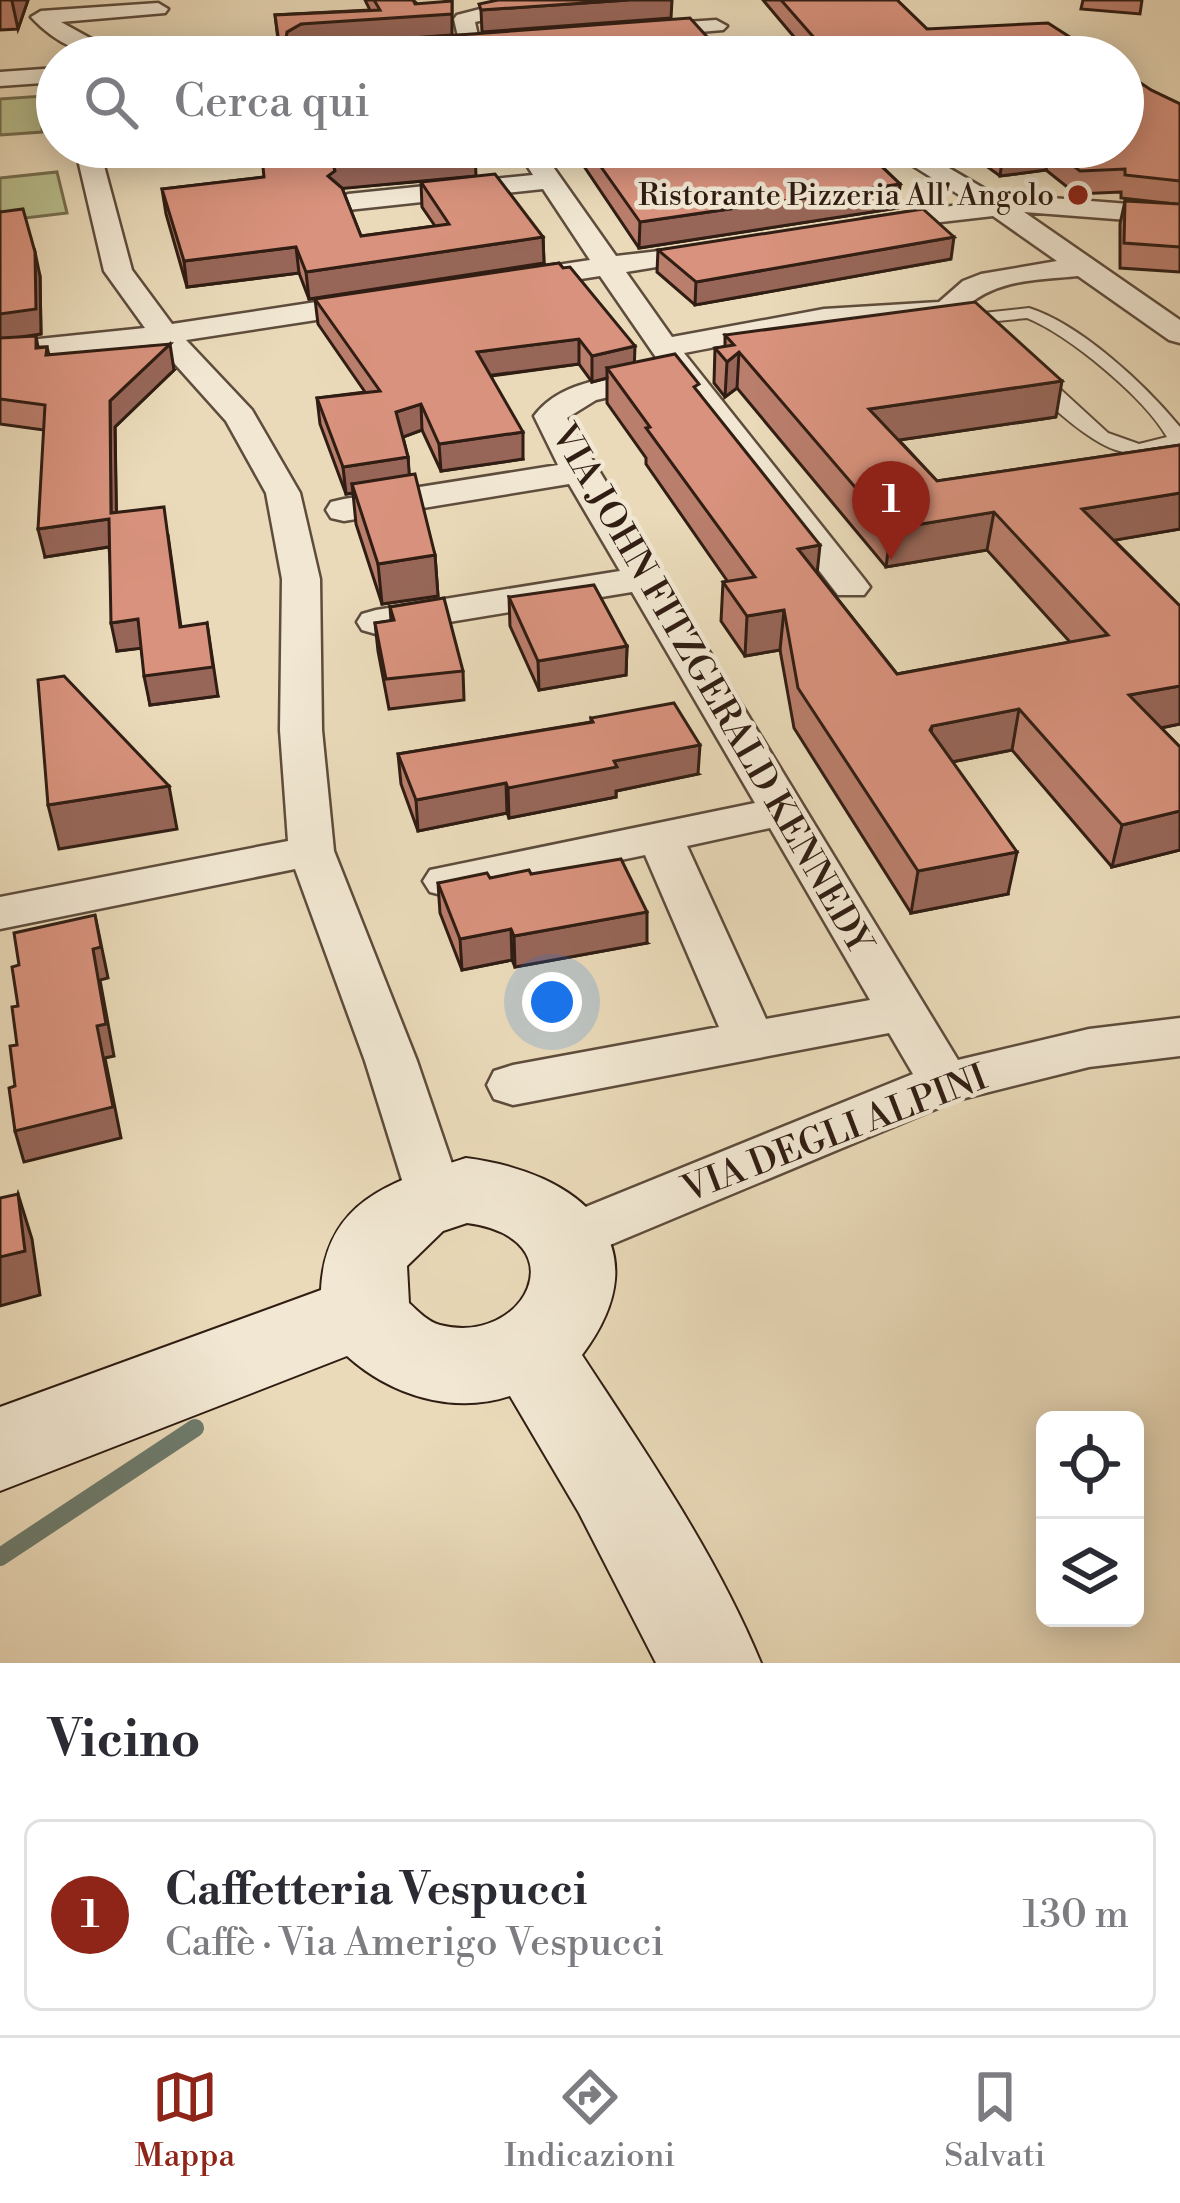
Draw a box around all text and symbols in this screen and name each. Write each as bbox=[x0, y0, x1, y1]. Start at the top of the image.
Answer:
search box bbox=[36, 36, 1144, 168]
icon: search bbox=[78, 69, 144, 135]
text: Cerca qui bbox=[174, 74, 370, 131]
place label: Ristorante Pizzeria All' Angolo bbox=[638, 177, 1054, 215]
marker: Ristorante Pizzeria All' Angolo bbox=[1065, 182, 1091, 208]
street label: VIA JOHN FITZGERALD KENNEDY bbox=[540, 416, 882, 964]
pin: 1 bbox=[852, 461, 930, 560]
your location bbox=[522, 972, 582, 1032]
street label: VIA DEGLI ALPINI bbox=[675, 1055, 994, 1214]
map controls bbox=[1036, 1411, 1144, 1627]
button: locate bbox=[1036, 1411, 1144, 1519]
button: layers bbox=[1036, 1519, 1144, 1627]
text: Vicino bbox=[48, 1709, 201, 1773]
text: Caffetteria Vespucci bbox=[165, 1862, 587, 1919]
text: 1 bbox=[81, 1891, 99, 1940]
text: 130 m bbox=[1023, 1891, 1129, 1940]
text: Caffè · Via Amerigo Vespucci bbox=[165, 1919, 664, 1968]
tab: Mappa bbox=[135, 2064, 235, 2177]
tab: Indicazioni bbox=[504, 2064, 675, 2177]
tab: Salvati bbox=[944, 2064, 1045, 2177]

